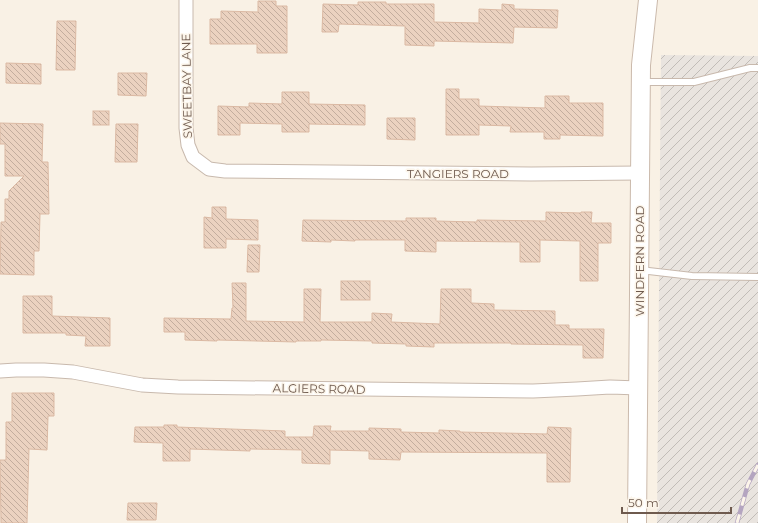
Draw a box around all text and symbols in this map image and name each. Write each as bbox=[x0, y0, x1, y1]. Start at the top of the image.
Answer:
street label: SWEETBAY LANE bbox=[178, 34, 195, 139]
street label: TANGIERS ROAD bbox=[407, 166, 509, 181]
street label: WINDFERN ROAD bbox=[632, 206, 647, 316]
street label: ALGIERS ROAD bbox=[272, 380, 366, 397]
scale bar bbox=[622, 489, 731, 515]
text: 50 m bbox=[628, 495, 659, 510]

